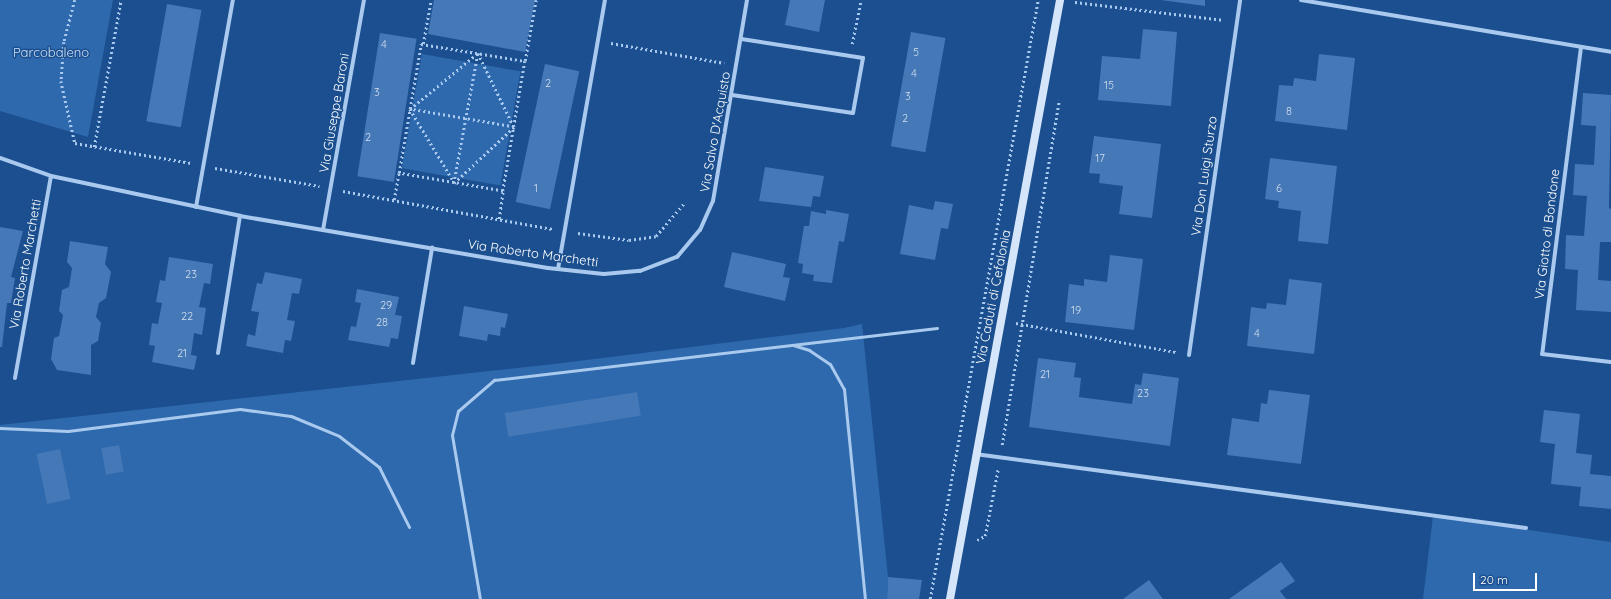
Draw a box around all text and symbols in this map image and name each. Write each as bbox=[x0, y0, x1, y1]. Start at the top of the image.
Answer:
house number: 4 bbox=[381, 37, 387, 51]
park label: Parcobaleno bbox=[13, 44, 89, 60]
house number: 5 bbox=[913, 45, 919, 59]
street label: Via Giuseppe Baroni bbox=[316, 52, 352, 174]
house number: 4 bbox=[911, 66, 917, 80]
street label: Via Salvo D'Acquisto bbox=[697, 70, 733, 194]
house number: 2 bbox=[545, 76, 551, 90]
house number: 15 bbox=[1104, 78, 1114, 92]
house number: 3 bbox=[374, 85, 380, 99]
house number: 3 bbox=[905, 89, 911, 103]
house number: 8 bbox=[1286, 104, 1292, 118]
house number: 2 bbox=[902, 111, 908, 125]
street label: Via Don Luigi Sturzo bbox=[1188, 115, 1220, 237]
house number: 2 bbox=[365, 130, 371, 144]
house number: 17 bbox=[1095, 151, 1105, 165]
street label: Via Giotto di Bondone bbox=[1531, 168, 1563, 300]
house number: 1 bbox=[534, 181, 538, 195]
house number: 6 bbox=[1276, 181, 1282, 195]
street label: Via Roberto Marchetti bbox=[6, 198, 44, 330]
street label: Via Caduti di Cefalonia bbox=[972, 228, 1014, 366]
street label: Via Roberto Marchetti bbox=[467, 236, 599, 270]
house number: 23 bbox=[185, 267, 197, 281]
house number: 29 bbox=[380, 298, 392, 312]
house number: 19 bbox=[1071, 303, 1081, 317]
house number: 22 bbox=[181, 309, 193, 323]
house number: 28 bbox=[376, 315, 388, 329]
house number: 4 bbox=[1254, 326, 1260, 340]
house number: 21 bbox=[177, 346, 187, 360]
house number: 21 bbox=[1040, 367, 1050, 381]
house number: 23 bbox=[1137, 386, 1149, 400]
scale bar bbox=[1475, 565, 1539, 591]
text: 20 m bbox=[1480, 572, 1508, 587]

